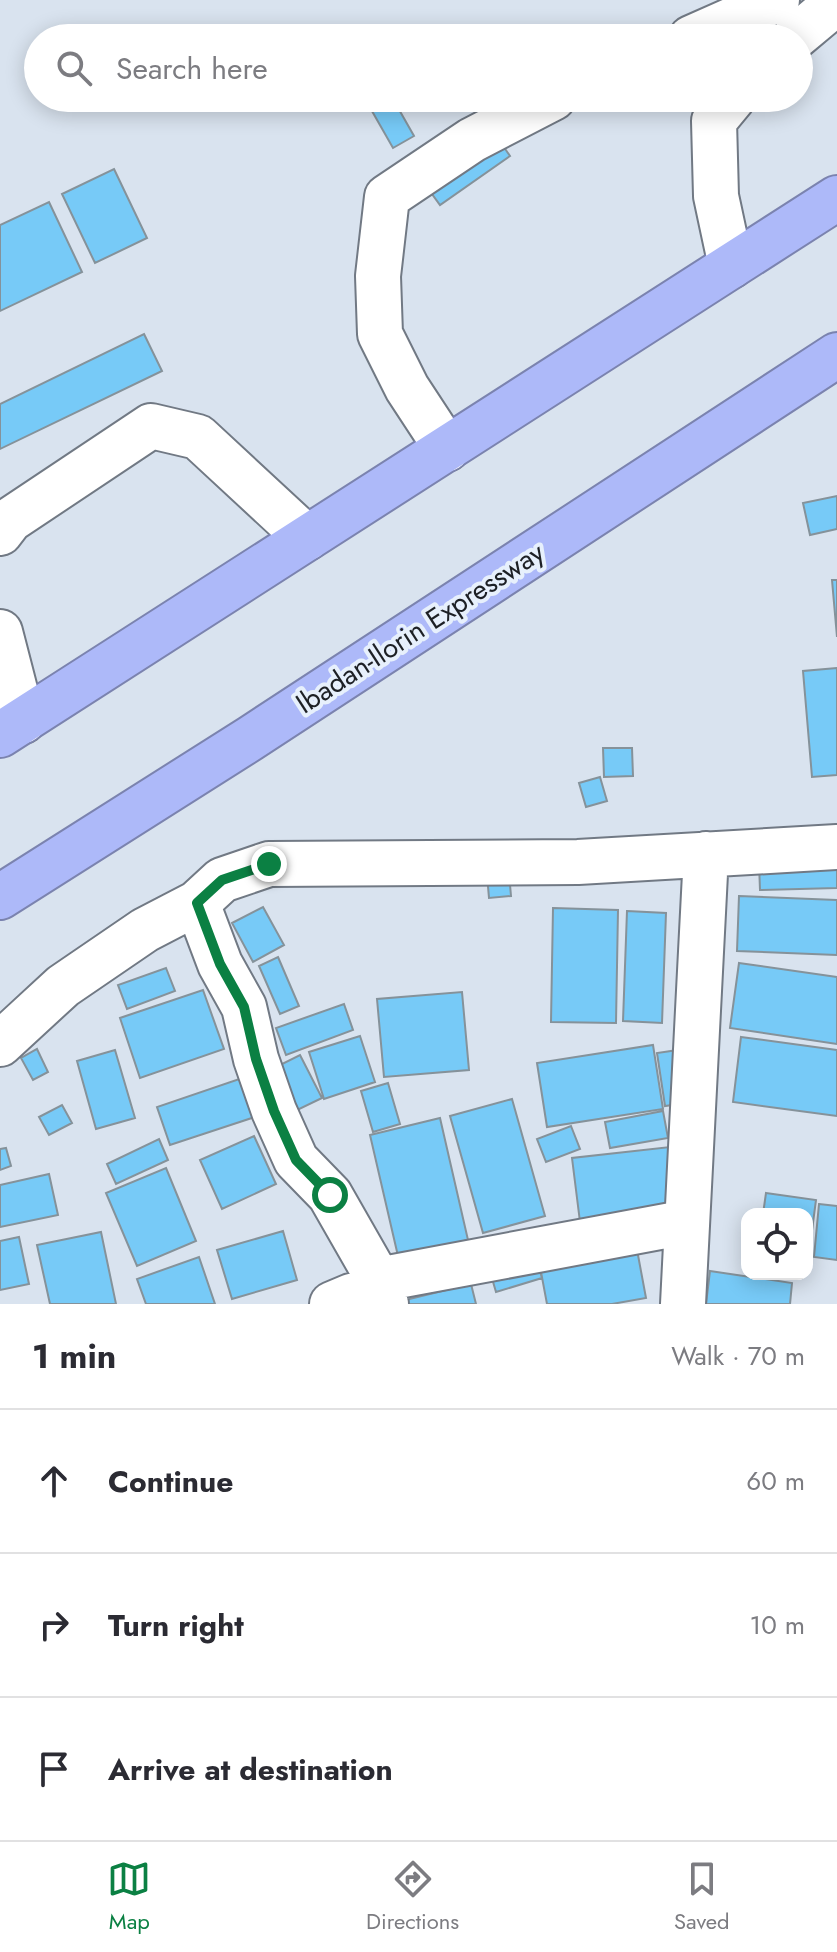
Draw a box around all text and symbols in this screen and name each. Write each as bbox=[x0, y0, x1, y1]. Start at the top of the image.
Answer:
search box bbox=[24, 24, 813, 112]
icon: search bbox=[52, 46, 96, 90]
text: Search here bbox=[116, 47, 268, 90]
street label: Ibadan-Ilorin Expressway bbox=[288, 532, 553, 724]
route end bbox=[251, 846, 287, 882]
route start bbox=[312, 1177, 348, 1213]
map controls bbox=[741, 1208, 813, 1280]
button: locate bbox=[741, 1208, 813, 1280]
text: 1 min bbox=[32, 1332, 116, 1381]
text: Walk · 70 m bbox=[671, 1337, 805, 1375]
icon: ahead bbox=[32, 1459, 76, 1503]
text: Continue bbox=[108, 1460, 234, 1503]
text: 60 m bbox=[746, 1462, 805, 1500]
icon: right bbox=[32, 1603, 76, 1647]
text: Turn right bbox=[108, 1604, 244, 1647]
text: 10 m bbox=[750, 1606, 805, 1644]
icon: arrive bbox=[32, 1747, 76, 1791]
text: Arrive at destination bbox=[108, 1748, 393, 1791]
tab: Map bbox=[107, 1857, 151, 1937]
tab: Directions bbox=[366, 1857, 459, 1937]
tab: Saved bbox=[674, 1857, 730, 1937]

